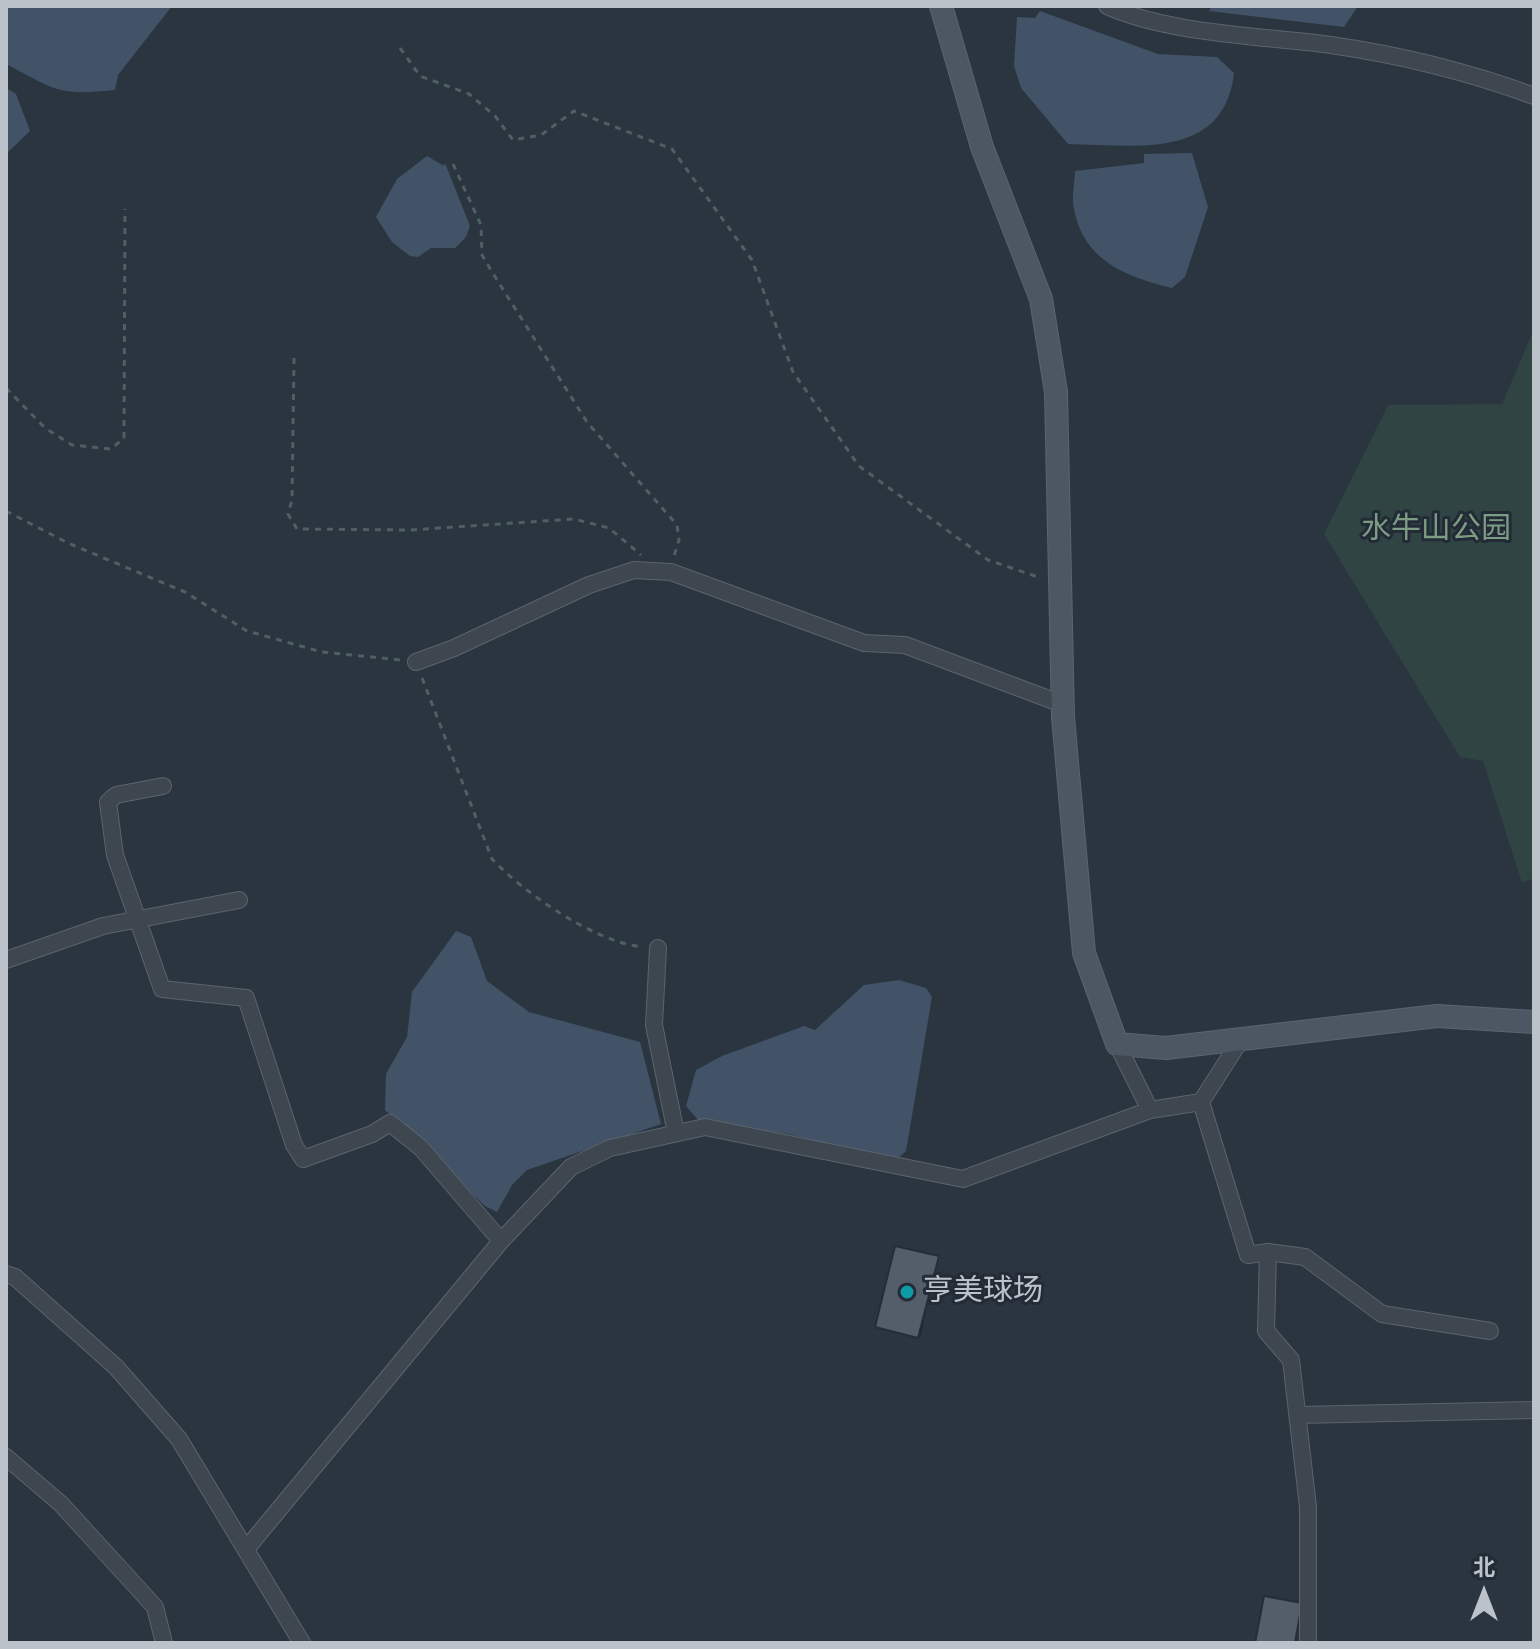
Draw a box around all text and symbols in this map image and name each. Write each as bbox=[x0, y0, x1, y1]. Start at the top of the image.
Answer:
park label: 水牛山公园 bbox=[1361, 512, 1511, 548]
place label: 亨美球场 bbox=[923, 1274, 1043, 1310]
marker: 亨美球场 bbox=[898, 1283, 916, 1301]
north arrow bbox=[1444, 1553, 1524, 1633]
text: 北 bbox=[1473, 1555, 1495, 1582]

